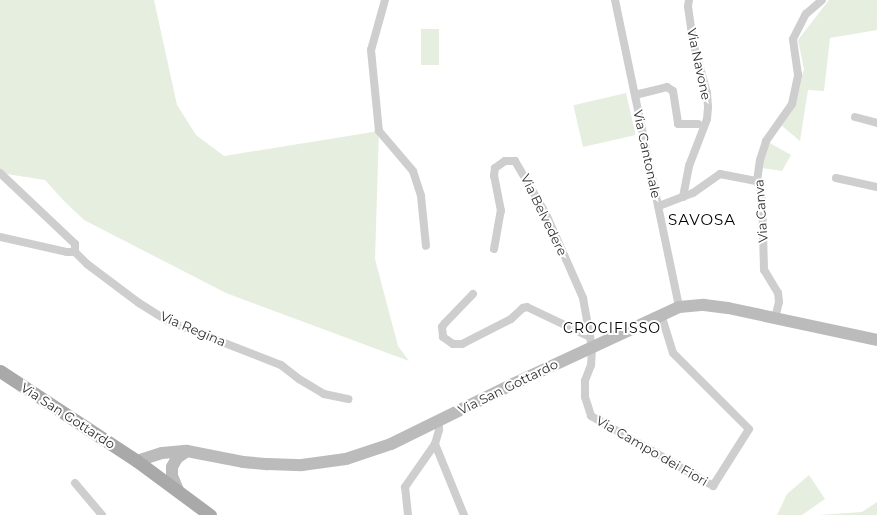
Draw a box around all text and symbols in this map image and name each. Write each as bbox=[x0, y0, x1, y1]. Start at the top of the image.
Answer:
street label: Via Navone bbox=[684, 27, 714, 101]
street label: Via Cantonale bbox=[630, 108, 664, 200]
street label: Via Belvedere bbox=[518, 172, 570, 258]
street label: Via Canva bbox=[751, 179, 771, 243]
district label: SAVOSA bbox=[668, 211, 736, 229]
street label: Via Regina bbox=[158, 308, 228, 350]
district label: CROCIFISSO bbox=[563, 320, 661, 336]
street label: Via San Gottardo bbox=[455, 356, 561, 418]
street label: Via San Gottardo bbox=[18, 380, 118, 452]
street label: Via Campo dei Fiori bbox=[593, 413, 711, 489]

